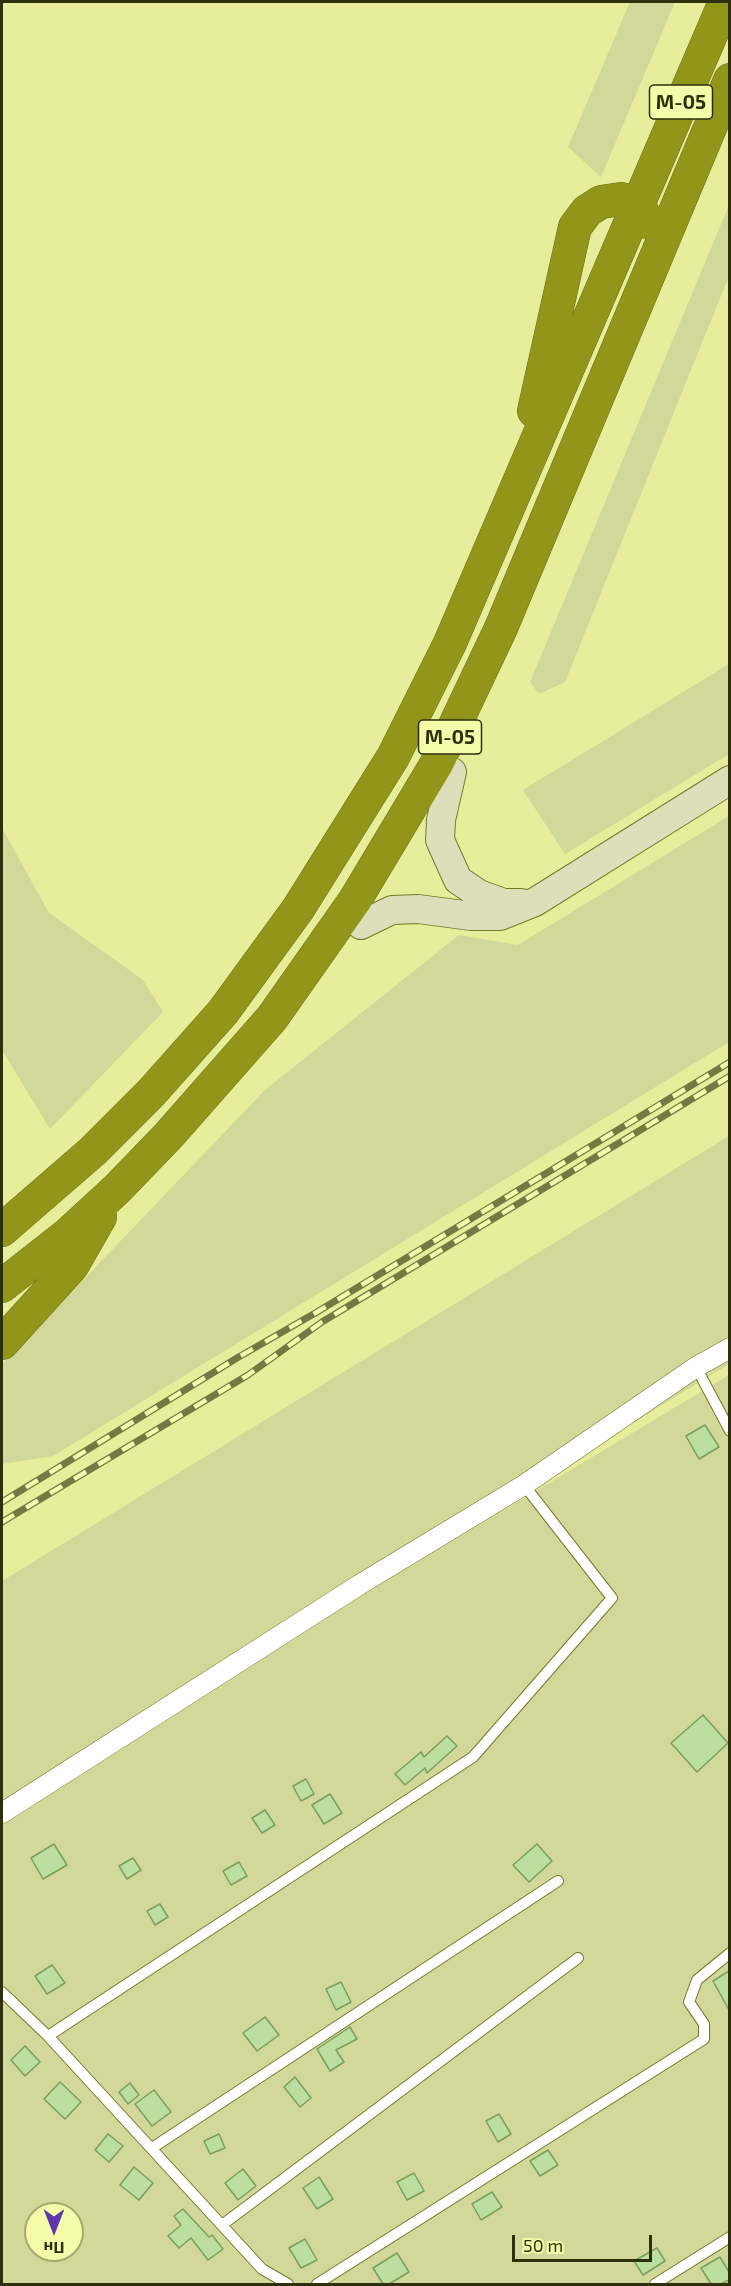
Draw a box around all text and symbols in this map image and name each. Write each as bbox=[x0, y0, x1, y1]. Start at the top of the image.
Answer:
road number: М-05 bbox=[650, 85, 712, 119]
road number: М-05 bbox=[418, 720, 482, 754]
north arrow bbox=[24, 2202, 84, 2262]
scale bar bbox=[515, 2223, 654, 2261]
text: 50 m bbox=[523, 2234, 563, 2256]
text: Пн bbox=[44, 2239, 64, 2258]

